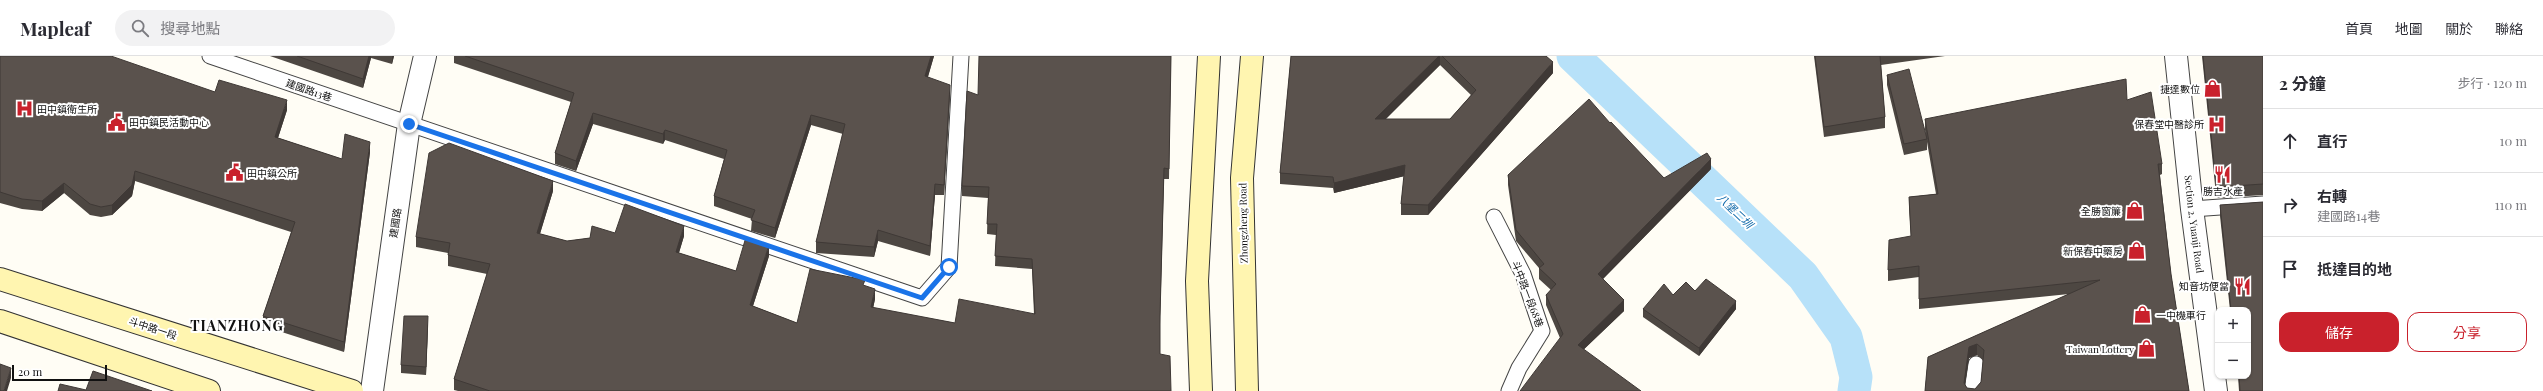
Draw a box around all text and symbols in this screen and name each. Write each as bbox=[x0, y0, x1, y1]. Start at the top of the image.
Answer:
search box bbox=[115, 10, 395, 46]
text: Mapleaf bbox=[20, 15, 91, 41]
icon: search bbox=[129, 17, 151, 39]
text: 搜尋地點 bbox=[161, 18, 221, 38]
text: 首頁 bbox=[2345, 19, 2373, 38]
text: 地圖 bbox=[2395, 19, 2423, 38]
text: 關於 bbox=[2445, 19, 2473, 38]
text: 聯絡 bbox=[2495, 19, 2523, 38]
text: 2 分鐘 bbox=[2279, 72, 2326, 94]
text: 步行 · 120 m bbox=[2457, 74, 2527, 91]
street label: 建國路13巷 bbox=[284, 76, 334, 104]
shop icon: 捷達數位 bbox=[2203, 79, 2223, 99]
place label: 捷達數位 bbox=[2160, 82, 2200, 96]
hospital icon: 田中鎮衛生所 bbox=[14, 99, 34, 119]
place label: 田中鎮衛生所 bbox=[37, 102, 97, 116]
public building icon: 田中鎮民活動中心 bbox=[106, 112, 126, 132]
hospital icon: 保春堂中醫診所 bbox=[2207, 114, 2227, 134]
place label: 田中鎮民活動中心 bbox=[129, 115, 209, 129]
route end bbox=[400, 115, 418, 133]
place label: 保春堂中醫診所 bbox=[2134, 117, 2204, 131]
icon: ahead bbox=[2279, 130, 2301, 152]
text: 直行 bbox=[2317, 131, 2347, 151]
text: 10 m bbox=[2500, 132, 2527, 149]
public building icon: 田中鎮公所 bbox=[224, 163, 244, 183]
restaurant icon: 勝吉水產 bbox=[2213, 164, 2233, 184]
place label: 田中鎮公所 bbox=[247, 166, 297, 180]
street label: Section 2, Yuanji Road bbox=[2181, 174, 2207, 274]
street label: Zhongzheng Road bbox=[1235, 182, 1251, 263]
place label: 勝吉水產 bbox=[2203, 184, 2243, 198]
text: 右轉 bbox=[2317, 186, 2347, 206]
water label: 八堡二圳 bbox=[1714, 190, 1758, 233]
icon: right bbox=[2279, 194, 2301, 216]
text: 110 m bbox=[2495, 196, 2527, 213]
shop icon: 全勝窗簾 bbox=[2124, 201, 2144, 221]
place label: 全勝窗簾 bbox=[2081, 204, 2121, 218]
street label: 建國路 bbox=[386, 207, 404, 239]
text: 建國路14巷 bbox=[2317, 207, 2380, 224]
shop icon: 新保春中藥房 bbox=[2126, 241, 2146, 261]
place label: 新保春中藥房 bbox=[2063, 244, 2123, 258]
route start bbox=[940, 258, 958, 276]
icon: arrive bbox=[2279, 258, 2301, 280]
street label: 斗中路一段68巷 bbox=[1509, 259, 1547, 329]
text: 抵達目的地 bbox=[2317, 259, 2392, 279]
restaurant icon: 知音坊便當 bbox=[2232, 276, 2252, 296]
place label: 知音坊便當 bbox=[2179, 279, 2229, 293]
shop icon: 一中機車行 bbox=[2133, 305, 2153, 325]
map controls bbox=[2215, 307, 2251, 379]
button: + bbox=[2215, 307, 2251, 343]
place label: 一中機車行 bbox=[2156, 308, 2206, 322]
button: 儲存 bbox=[2279, 312, 2399, 352]
button: 分享 bbox=[2407, 312, 2527, 352]
street label: 斗中路一段 bbox=[127, 314, 179, 342]
district label: TIANZHONG bbox=[190, 316, 284, 335]
shop icon: Taiwan Lottery bbox=[2137, 339, 2157, 359]
place label: Taiwan Lottery bbox=[2066, 342, 2134, 356]
button: − bbox=[2215, 343, 2251, 379]
scale bar bbox=[12, 363, 107, 382]
text: 20 m bbox=[18, 364, 42, 379]

